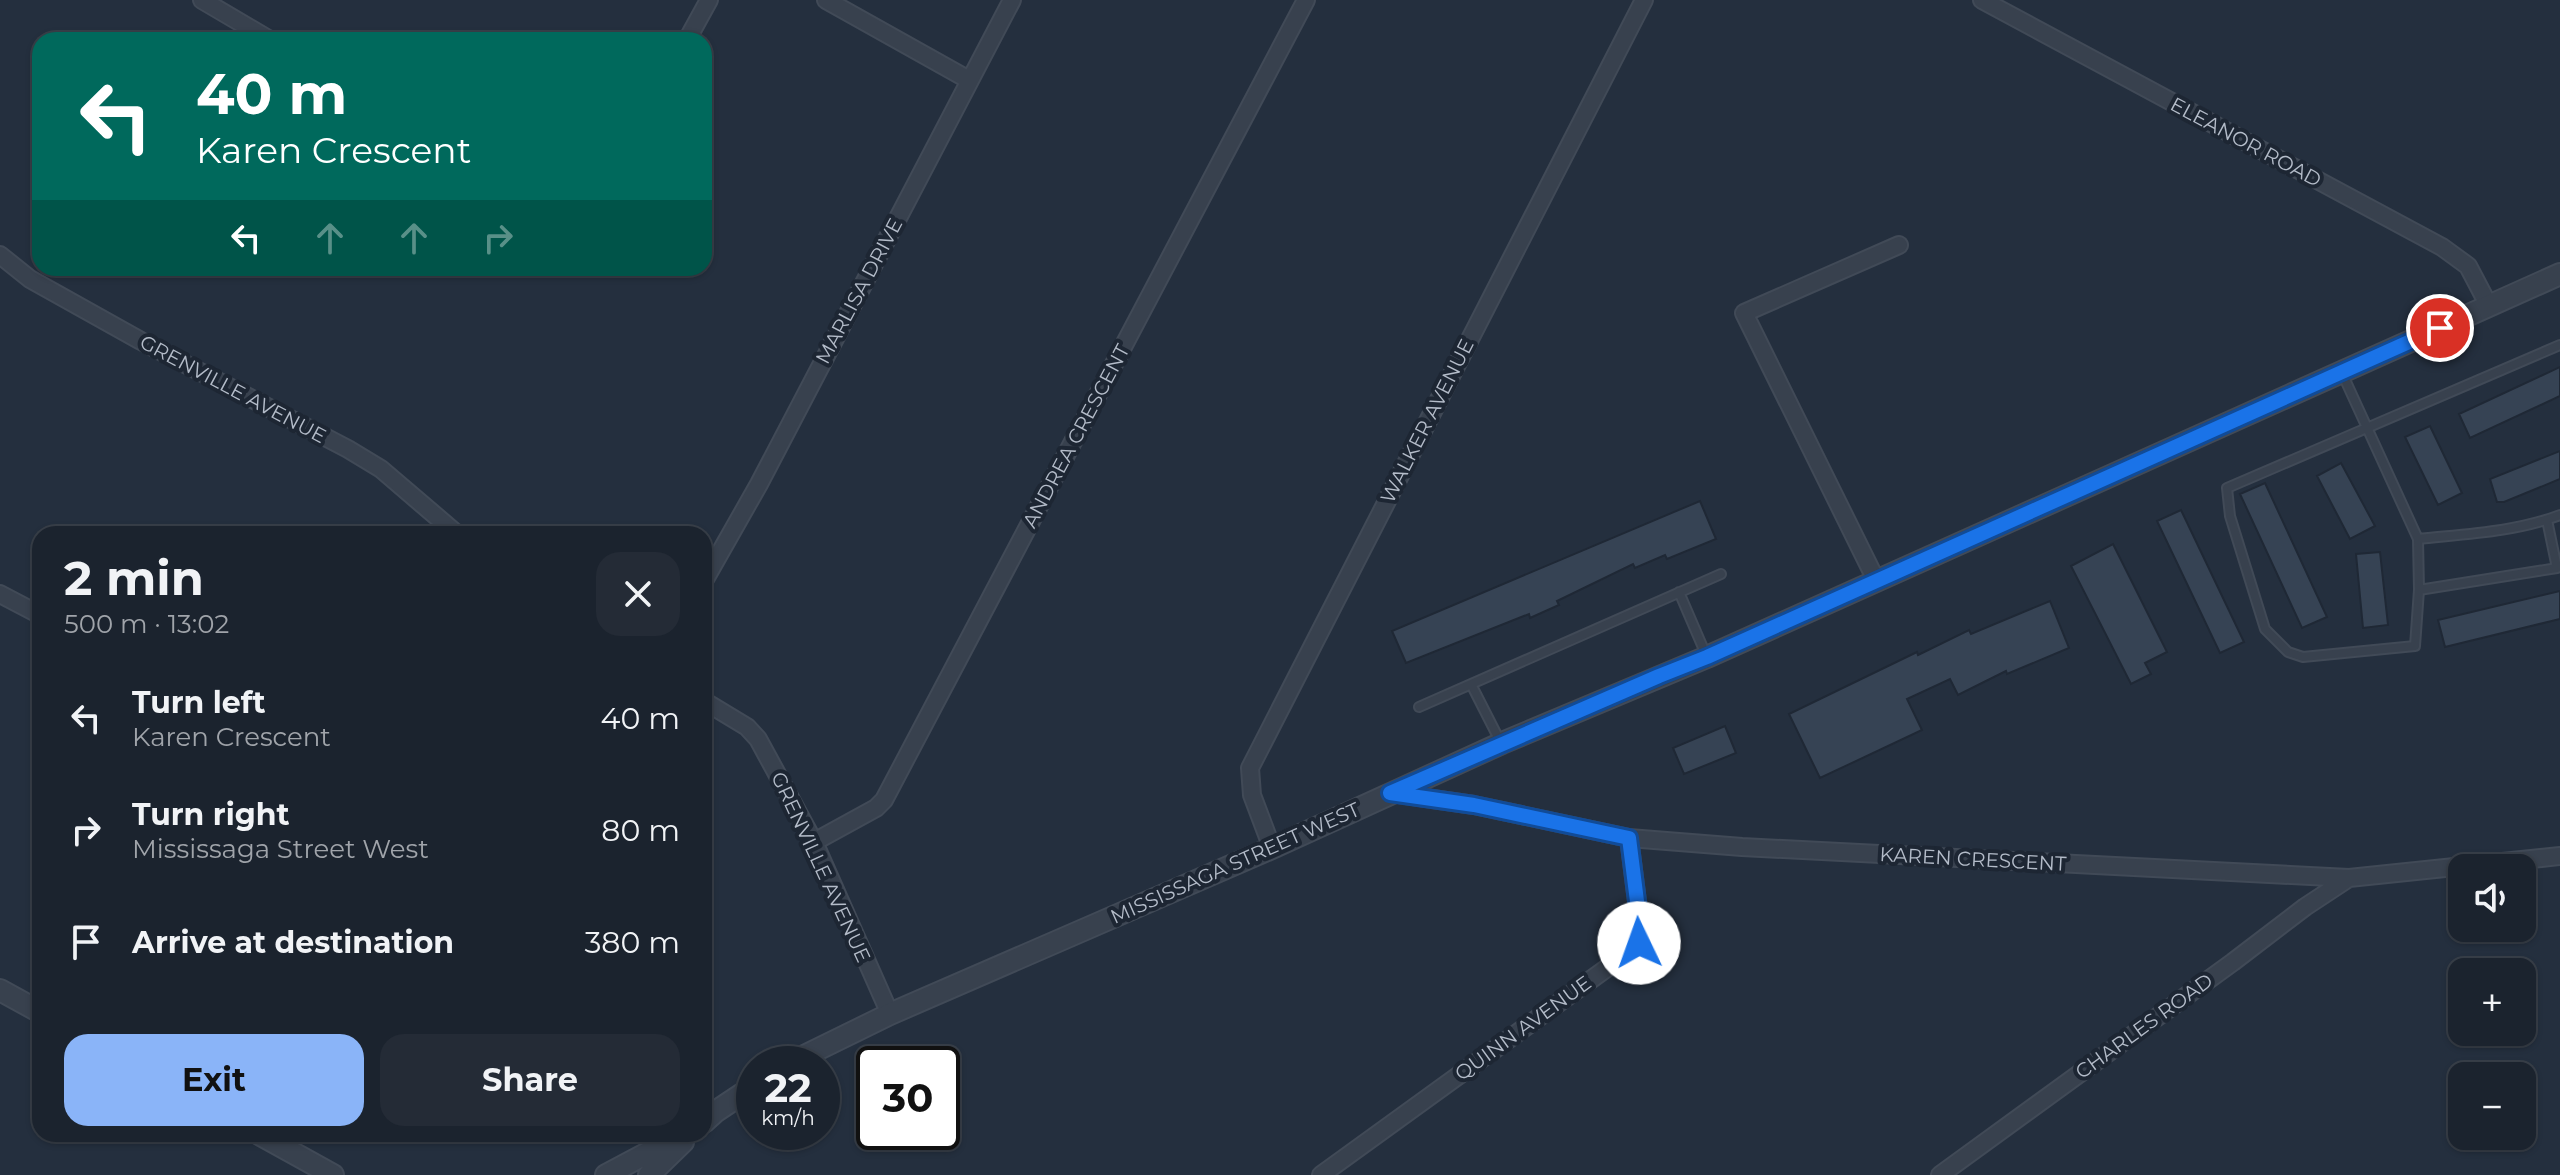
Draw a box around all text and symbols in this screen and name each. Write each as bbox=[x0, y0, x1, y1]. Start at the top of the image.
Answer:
text: 40 m bbox=[196, 60, 347, 128]
icon: left bbox=[64, 64, 168, 168]
street label: ELEANOR ROAD bbox=[2166, 92, 2326, 192]
text: Karen Crescent bbox=[196, 128, 471, 172]
street label: MARLISA DRIVE bbox=[811, 214, 907, 368]
icon: left bbox=[224, 216, 268, 260]
icon: ahead bbox=[308, 216, 352, 260]
icon: ahead bbox=[392, 216, 436, 260]
icon: right bbox=[476, 216, 520, 260]
pin bbox=[2406, 294, 2474, 362]
icon: arrive bbox=[2418, 306, 2462, 350]
street label: GRENVILLE AVENUE bbox=[136, 330, 330, 448]
street label: WALKER AVENUE bbox=[1375, 335, 1479, 507]
street label: ANDREA CRESCENT bbox=[1017, 340, 1135, 532]
text: 2 min bbox=[64, 549, 204, 607]
button: close bbox=[596, 552, 680, 636]
text: 500 m · 13:02 bbox=[64, 608, 229, 640]
text: Turn left bbox=[132, 684, 265, 721]
icon: left bbox=[64, 696, 108, 740]
text: 40 m bbox=[601, 700, 680, 737]
text: Karen Crescent bbox=[132, 721, 331, 753]
street label: GRENVILLE AVENUE bbox=[766, 768, 876, 966]
text: Turn right bbox=[132, 796, 289, 833]
street label: MISSISSAGA STREET WEST bbox=[1107, 797, 1364, 929]
icon: right bbox=[64, 808, 108, 852]
text: 80 m bbox=[601, 812, 680, 849]
text: Mississaga Street West bbox=[132, 833, 429, 865]
street label: KAREN CRESCENT bbox=[1879, 842, 2068, 876]
map controls bbox=[2448, 854, 2536, 1150]
button: sound bbox=[2448, 854, 2536, 942]
position arrow bbox=[1597, 901, 1681, 985]
icon: arrive bbox=[64, 920, 108, 964]
text: Arrive at destination bbox=[132, 924, 454, 961]
text: 380 m bbox=[584, 924, 680, 961]
button: + bbox=[2448, 958, 2536, 1046]
street label: CHARLES ROAD bbox=[2071, 968, 2217, 1084]
street label: QUINN AVENUE bbox=[1450, 971, 1596, 1085]
button: Exit bbox=[64, 1034, 364, 1126]
button: Share bbox=[380, 1034, 680, 1126]
speed limit sign: 30 bbox=[856, 1046, 960, 1150]
button: − bbox=[2448, 1062, 2536, 1150]
text: 22 bbox=[764, 1063, 812, 1112]
text: km/h bbox=[761, 1106, 815, 1130]

